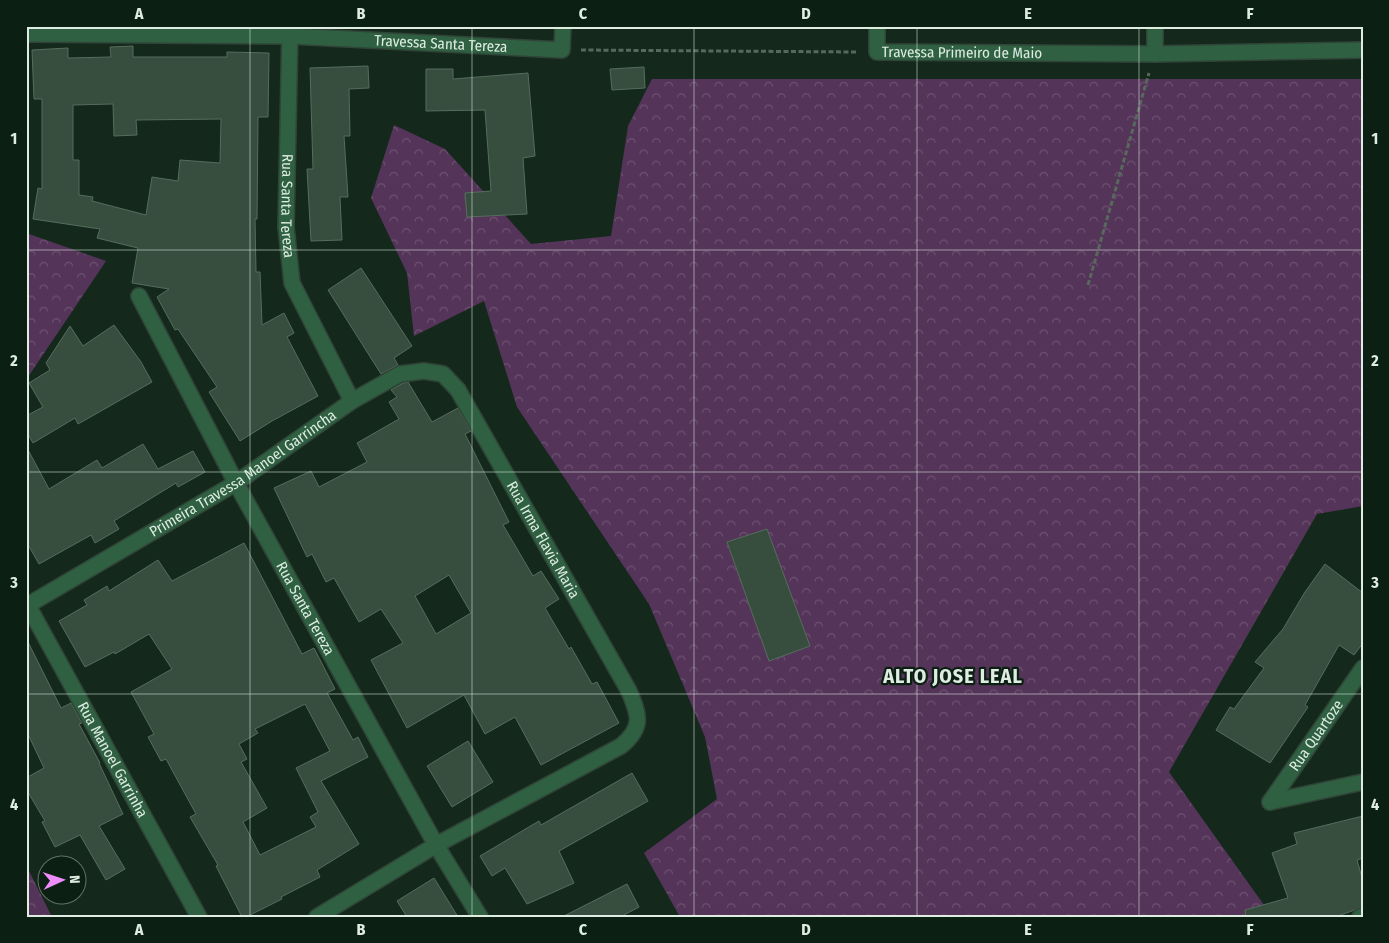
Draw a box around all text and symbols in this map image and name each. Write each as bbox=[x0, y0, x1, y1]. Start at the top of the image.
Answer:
text: A bbox=[134, 4, 144, 23]
text: B bbox=[357, 4, 366, 23]
text: C bbox=[579, 4, 588, 23]
text: D bbox=[801, 4, 811, 23]
text: E bbox=[1024, 4, 1032, 23]
text: F bbox=[1246, 4, 1254, 23]
street label: Travessa Santa Tereza bbox=[374, 31, 508, 56]
street label: Travessa Primeiro de Maio bbox=[882, 43, 1042, 62]
text: 1 bbox=[11, 129, 17, 148]
text: 1 bbox=[1372, 129, 1378, 148]
street label: Rua Santa Tereza bbox=[277, 154, 298, 259]
text: 2 bbox=[9, 351, 18, 370]
text: 2 bbox=[1370, 351, 1379, 370]
street label: Primeira Travessa Manoel Garrincha bbox=[146, 406, 340, 541]
street label: Rua Irma Flavia Maria bbox=[503, 478, 584, 602]
street label: Rua Santa Tereza bbox=[272, 559, 338, 658]
text: 3 bbox=[9, 573, 18, 592]
text: 3 bbox=[1370, 573, 1379, 592]
district label: ALTO JOSE LEAL bbox=[882, 664, 1023, 688]
street label: Rua Quartoze bbox=[1285, 696, 1347, 775]
street label: Rua Manoel Garrinha bbox=[74, 699, 152, 821]
text: 4 bbox=[10, 795, 18, 814]
text: 4 bbox=[1371, 795, 1379, 814]
north arrow bbox=[38, 856, 88, 906]
text: N bbox=[66, 875, 83, 884]
text: A bbox=[134, 920, 144, 939]
text: B bbox=[357, 920, 366, 939]
text: C bbox=[579, 920, 588, 939]
text: D bbox=[801, 920, 811, 939]
text: E bbox=[1024, 920, 1032, 939]
text: F bbox=[1246, 920, 1254, 939]

